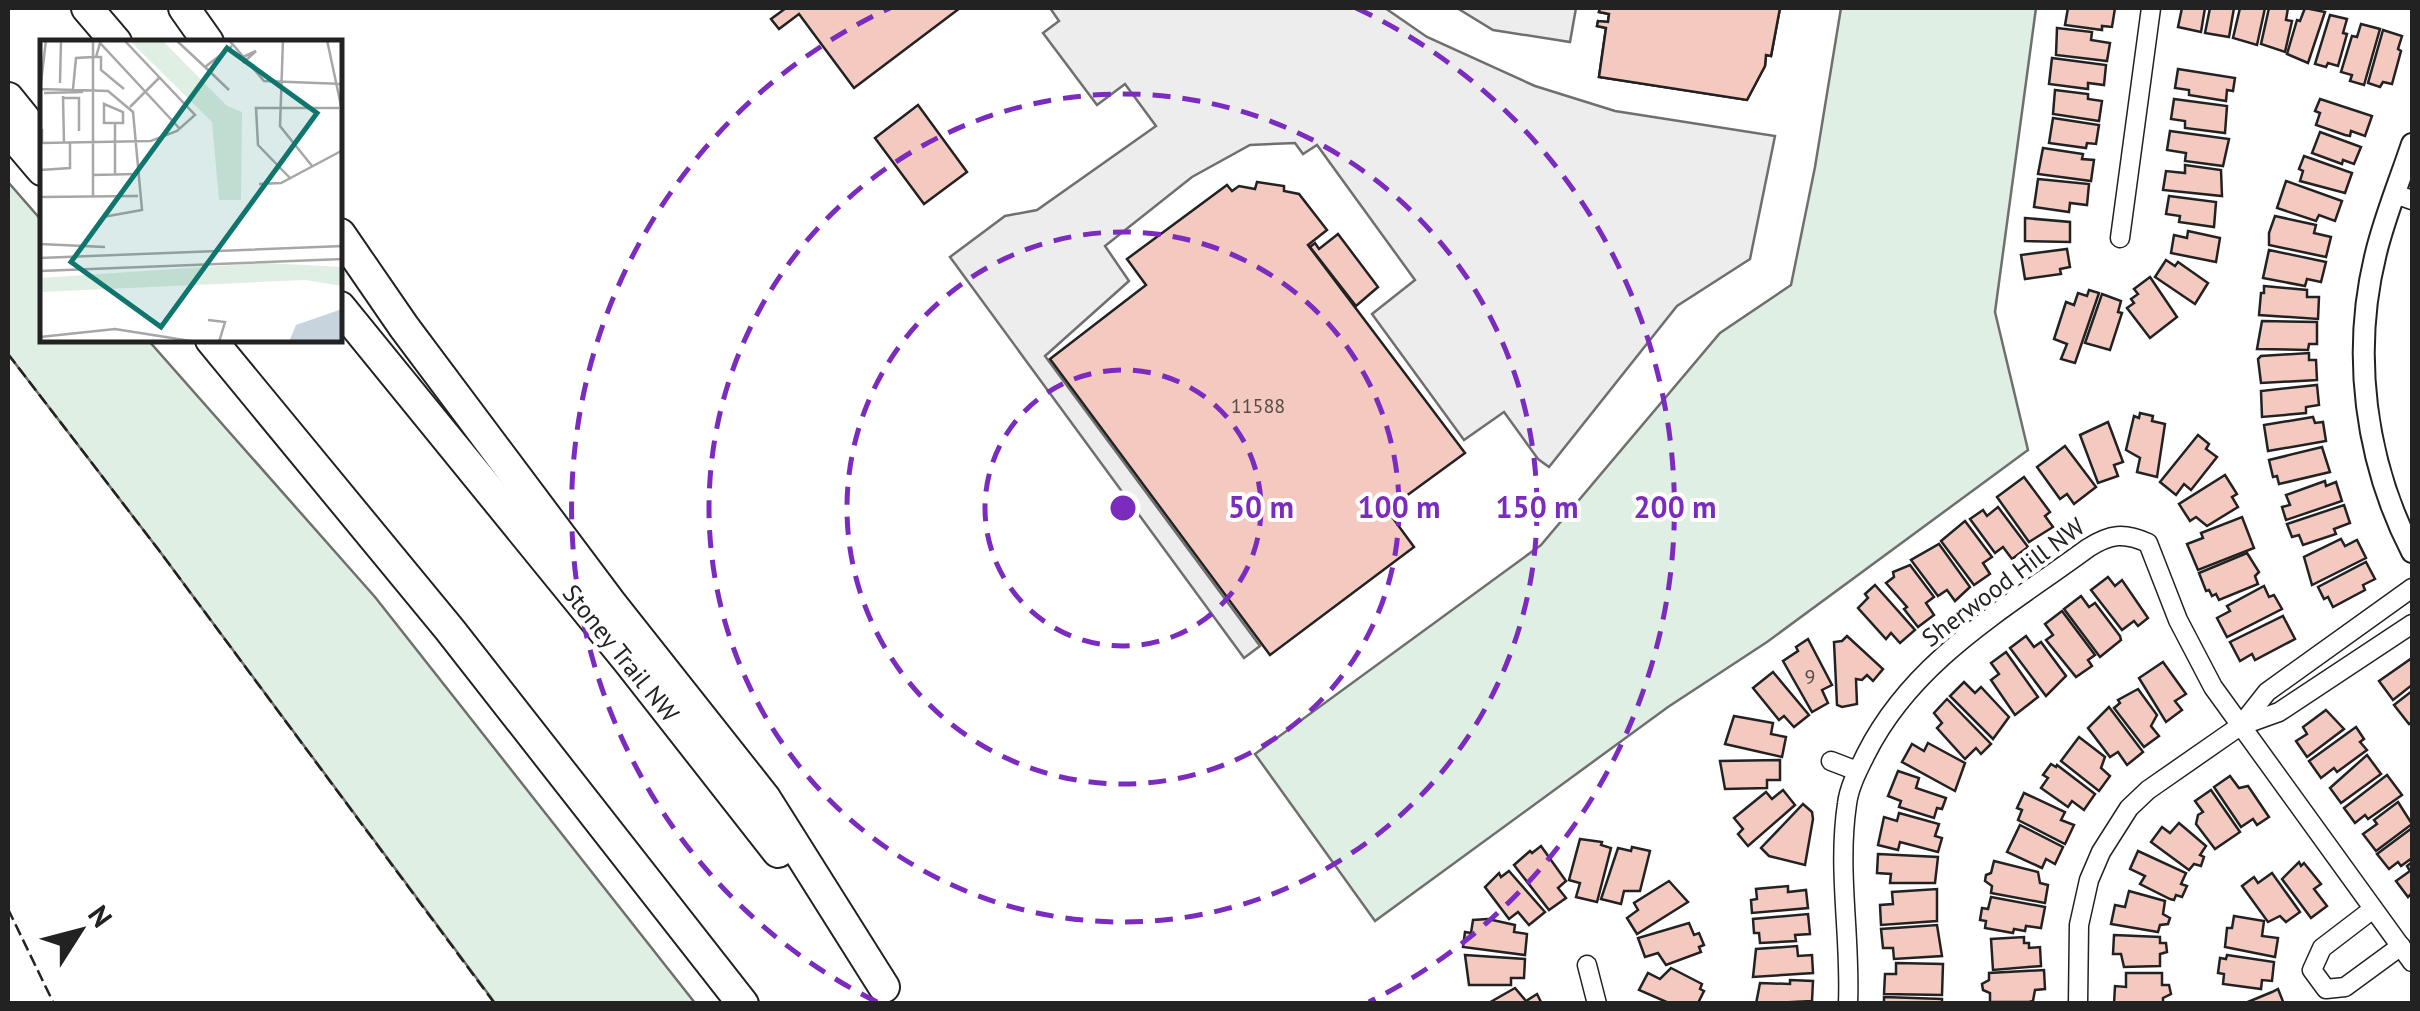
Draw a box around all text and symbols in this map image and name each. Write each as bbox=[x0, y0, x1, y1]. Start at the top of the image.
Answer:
inset map bbox=[40, 40, 342, 342]
house number: 11588 bbox=[1231, 393, 1285, 419]
text: 50 m bbox=[1228, 487, 1294, 526]
text: 100 m bbox=[1358, 487, 1440, 526]
text: 150 m bbox=[1496, 487, 1578, 526]
text: 200 m bbox=[1634, 487, 1716, 526]
centre of rings bbox=[1105, 490, 1141, 526]
street label: Sherwood Hill NW bbox=[1915, 510, 2091, 654]
street label: Stoney Trail NW bbox=[556, 578, 686, 728]
house number: 9 bbox=[1805, 664, 1815, 690]
north arrow bbox=[30, 881, 130, 981]
text: N bbox=[80, 898, 121, 934]

